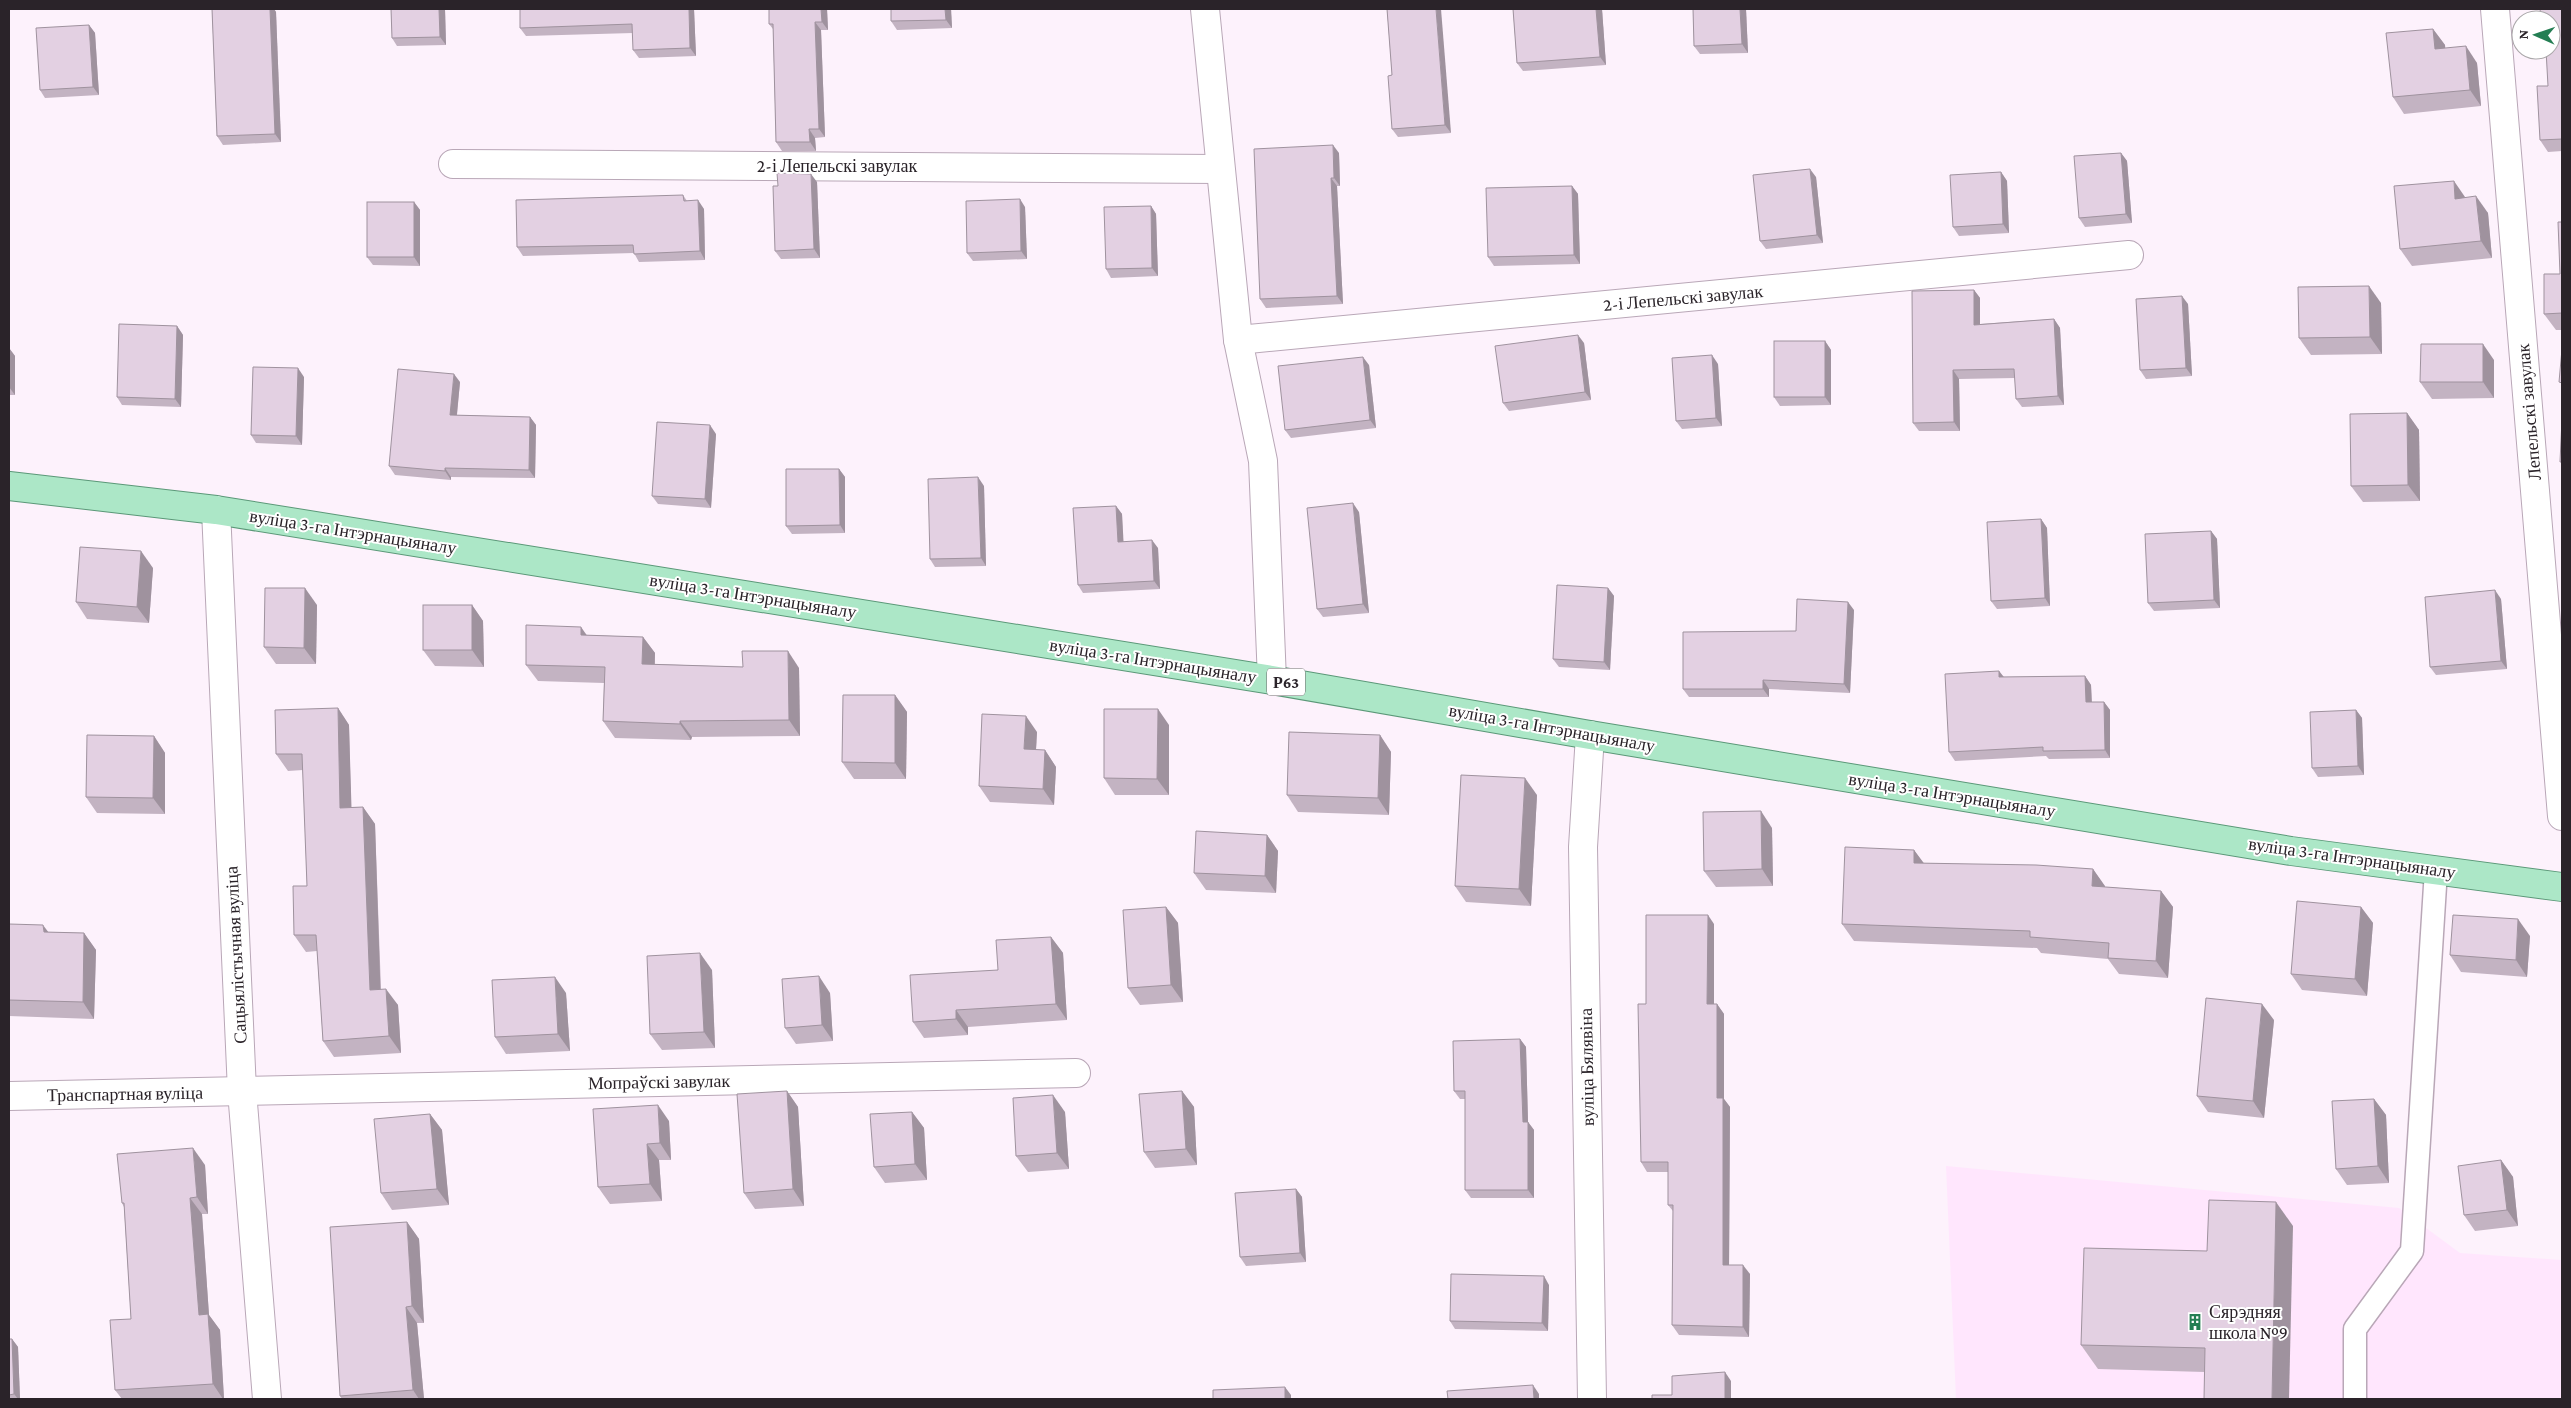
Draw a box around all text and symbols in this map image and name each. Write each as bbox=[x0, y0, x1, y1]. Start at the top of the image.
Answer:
north arrow bbox=[2511, 10, 2561, 60]
text: N bbox=[2515, 29, 2531, 40]
street label: 2-і Лепельскі завулак bbox=[757, 156, 917, 176]
street label: 2-і Лепельскі завулак bbox=[1602, 281, 1764, 315]
street label: Лепельскі завулак bbox=[2513, 343, 2545, 481]
street label: вуліца 3-га Інтэрнацыяналу bbox=[248, 506, 458, 558]
street label: вуліца 3-га Інтэрнацыяналу bbox=[648, 570, 858, 622]
street label: вуліца 3-га Інтэрнацыяналу bbox=[1048, 635, 1258, 687]
road number: Р63 bbox=[1267, 669, 1305, 696]
street label: вуліца 3-га Інтэрнацыяналу bbox=[1447, 700, 1657, 756]
street label: вуліца 3-га Інтэрнацыяналу bbox=[1847, 769, 2057, 821]
street label: вуліца 3-га Інтэрнацыяналу bbox=[2247, 834, 2457, 882]
street label: Сацыялістычная вуліца bbox=[221, 866, 251, 1044]
street label: вуліца Бялявіна bbox=[1576, 1008, 1598, 1126]
street label: Мопраўскі завулак bbox=[588, 1071, 731, 1093]
street label: Транспартная вуліца bbox=[47, 1083, 203, 1105]
place label: Сярэдняя школа №9 bbox=[2209, 1302, 2288, 1343]
building icon: Сярэдняя школа №9 bbox=[2185, 1312, 2205, 1332]

